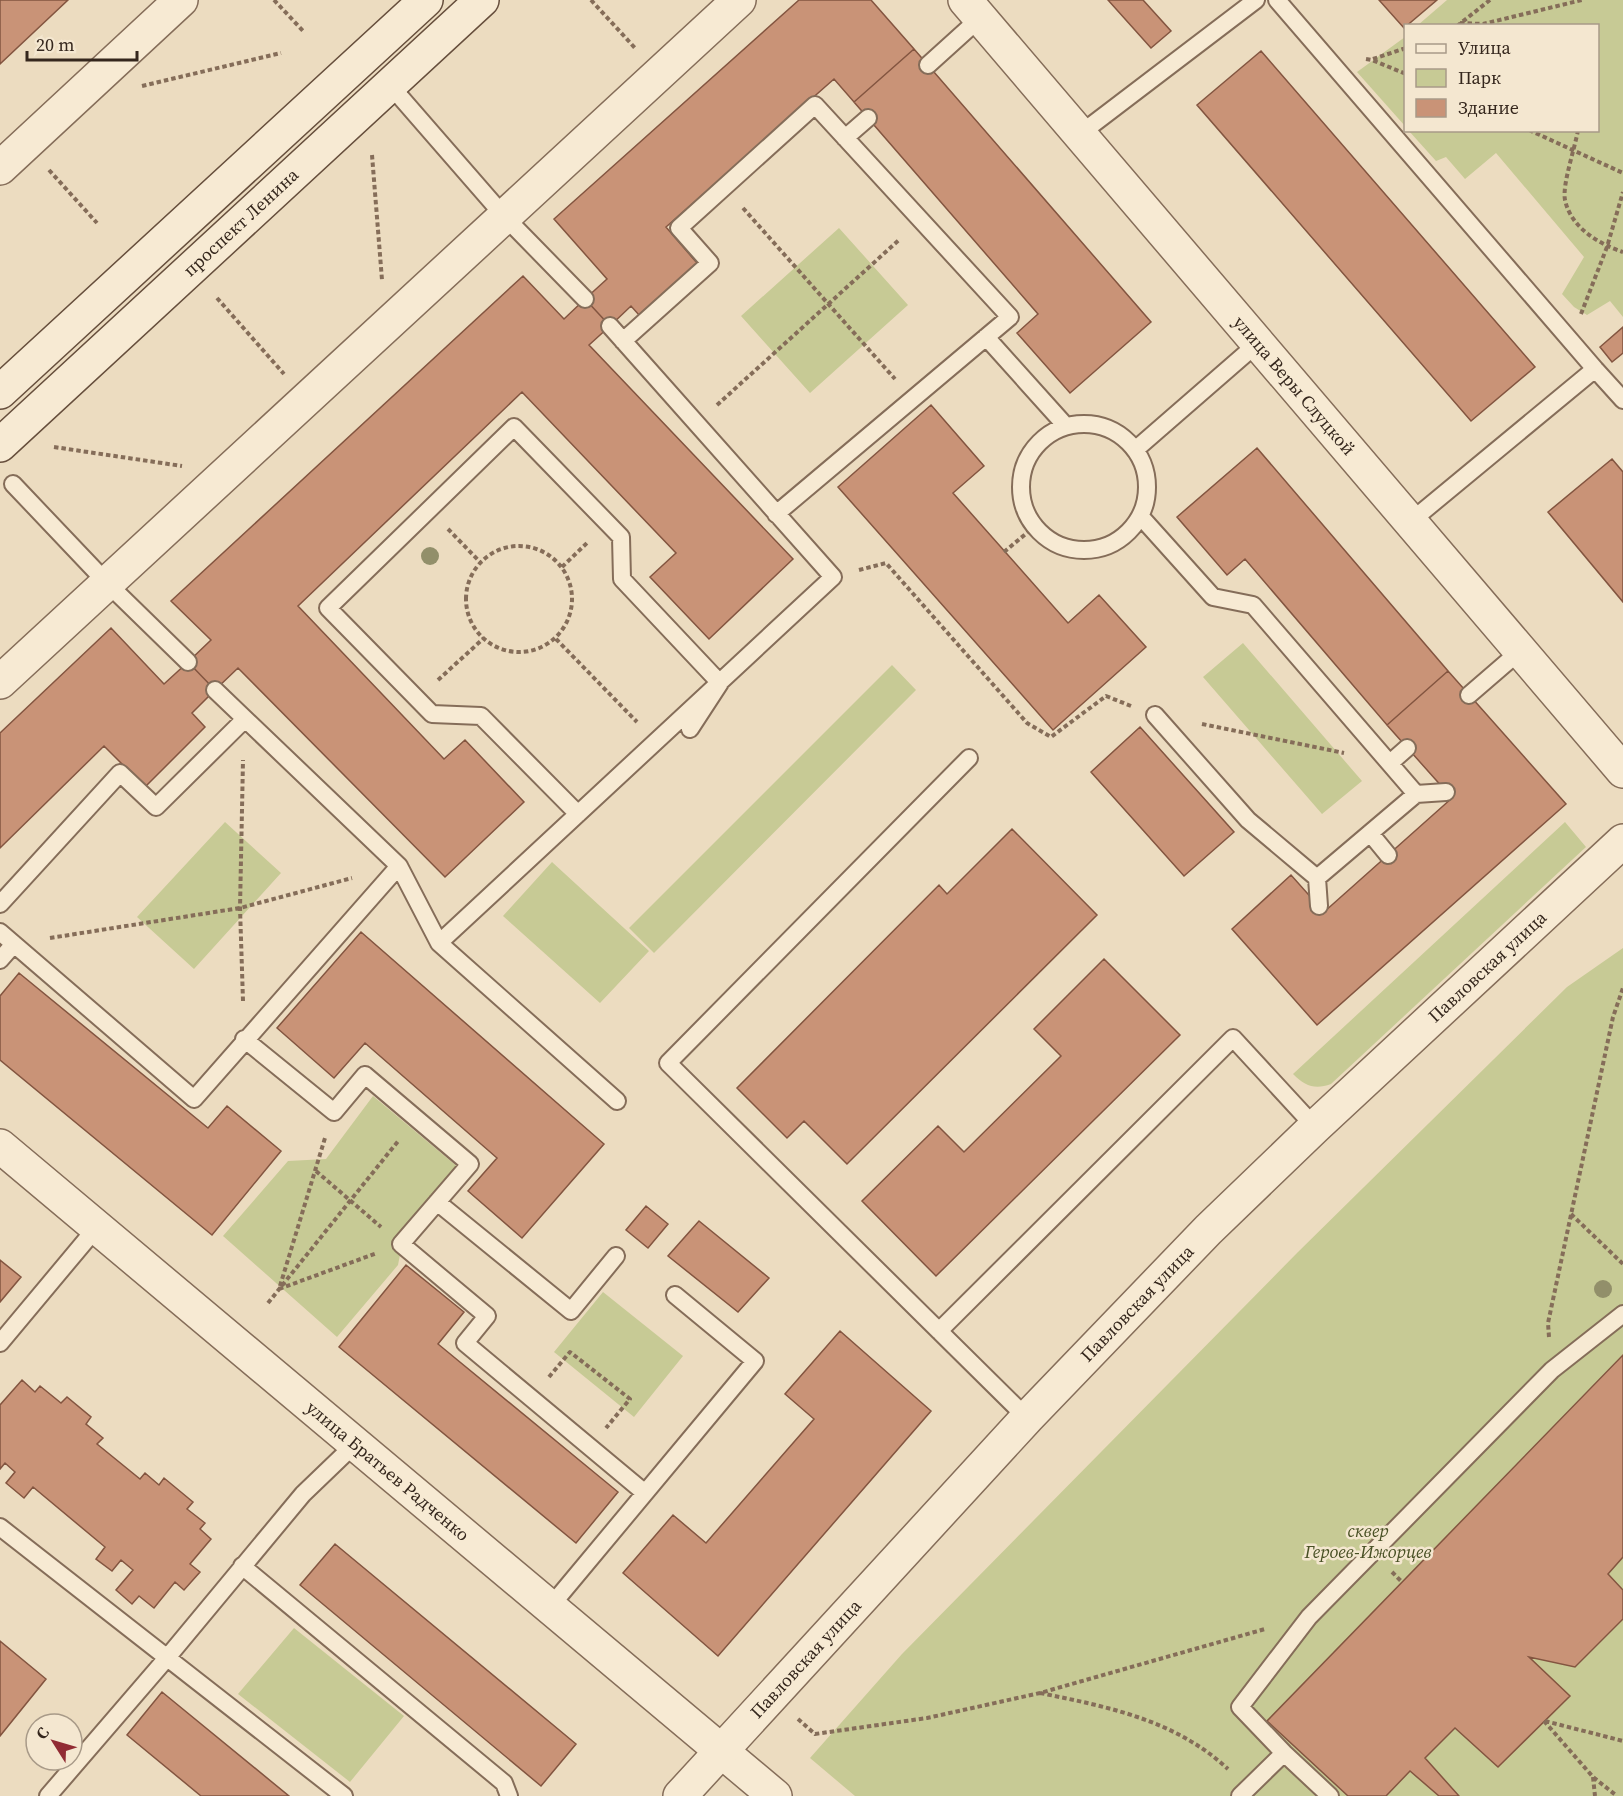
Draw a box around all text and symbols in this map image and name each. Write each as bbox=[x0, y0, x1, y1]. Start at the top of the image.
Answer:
scale bar bbox=[27, 24, 136, 62]
legend bbox=[1404, 24, 1599, 132]
text: 20 m bbox=[36, 32, 74, 57]
text: Улица bbox=[1458, 35, 1511, 60]
text: Парк bbox=[1458, 65, 1501, 90]
text: Здание bbox=[1458, 95, 1519, 120]
street label: проспект Ленина bbox=[177, 162, 304, 282]
street label: улица Веры Слуцкой bbox=[1228, 310, 1361, 461]
street label: Павловская улица bbox=[1422, 904, 1553, 1028]
street label: Павловская улица bbox=[1075, 1239, 1200, 1367]
street label: улица Братьев Радченко bbox=[301, 1395, 475, 1547]
park label: сквер Героев-Ижорцев bbox=[1303, 1518, 1432, 1564]
street label: Павловская улица bbox=[744, 1593, 867, 1724]
north arrow bbox=[24, 1712, 84, 1772]
text: С bbox=[30, 1722, 54, 1744]

